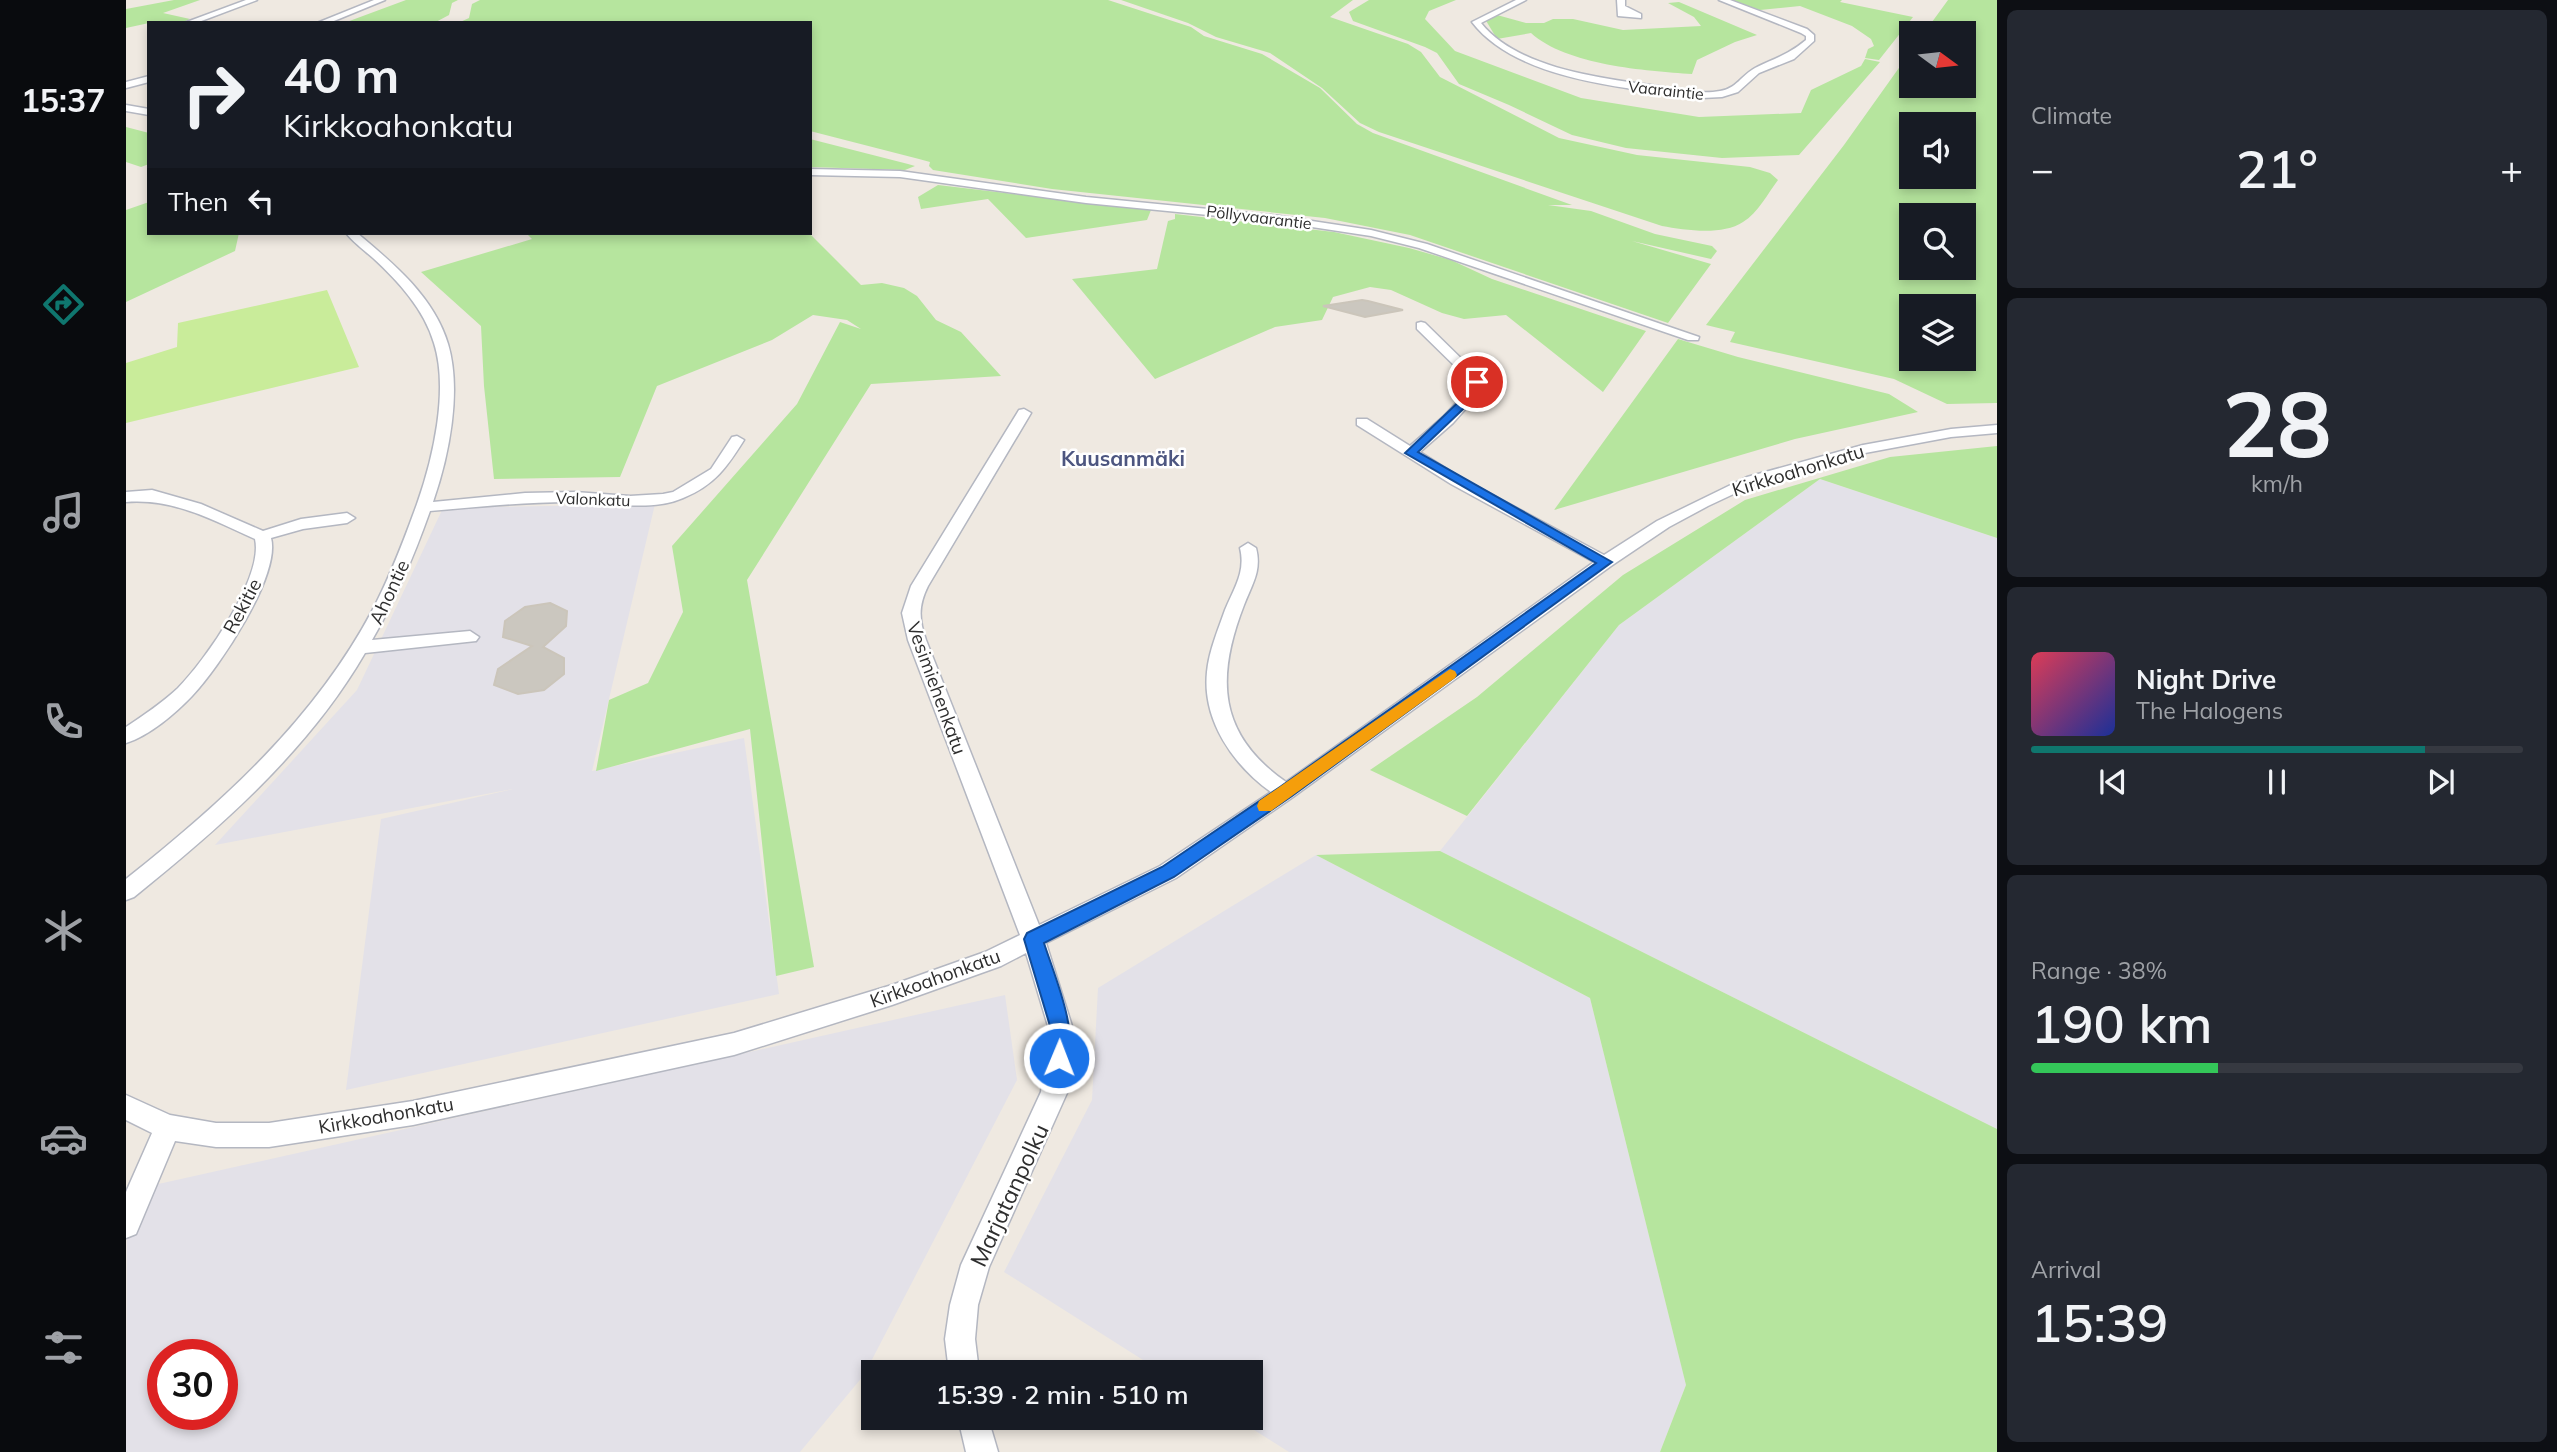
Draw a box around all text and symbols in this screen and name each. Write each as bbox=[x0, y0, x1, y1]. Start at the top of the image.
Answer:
north arrow bbox=[1899, 21, 1976, 98]
map controls bbox=[1899, 21, 1976, 371]
text: 40 m bbox=[283, 44, 399, 105]
icon: right bbox=[168, 49, 259, 140]
street label: Vaaraintie bbox=[1627, 76, 1705, 104]
text: 15:37 bbox=[21, 80, 105, 120]
text: Climate bbox=[2031, 101, 2112, 130]
text: Kirkkoahonkatu bbox=[283, 105, 514, 145]
button: sound bbox=[1899, 112, 1976, 189]
text: 21° bbox=[2236, 136, 2318, 201]
text: − bbox=[2031, 145, 2054, 193]
text: + bbox=[2500, 145, 2523, 193]
icon: left bbox=[242, 182, 280, 220]
text: Then bbox=[168, 185, 228, 218]
street label: Pöllyvaarantie bbox=[1205, 201, 1313, 233]
button: search bbox=[1899, 203, 1976, 280]
icon: directions bbox=[39, 280, 88, 329]
button: layers bbox=[1899, 294, 1976, 371]
pin bbox=[1447, 352, 1507, 412]
icon: arrive bbox=[1458, 363, 1496, 401]
text: 28 bbox=[2222, 366, 2332, 480]
street label: Kirkkoahonkatu bbox=[1729, 439, 1867, 501]
district label: Kuusanmäki bbox=[1061, 445, 1185, 471]
text: km/h bbox=[2251, 469, 2303, 498]
icon: music bbox=[39, 488, 88, 537]
street label: Valonkatu bbox=[555, 488, 631, 510]
street label: Ahontie bbox=[364, 556, 414, 628]
street label: Rekitie bbox=[218, 574, 266, 638]
street label: Vesimiehenkatu bbox=[902, 618, 972, 758]
text: Night Drive bbox=[2136, 663, 2276, 696]
text: The Halogens bbox=[2136, 696, 2283, 725]
icon: phone bbox=[39, 697, 88, 746]
icon: previous bbox=[2094, 763, 2132, 801]
icon: pause bbox=[2258, 763, 2296, 801]
icon: next bbox=[2422, 763, 2460, 801]
icon: climate bbox=[39, 906, 88, 955]
street label: Kirkkoahonkatu bbox=[867, 943, 1003, 1013]
text: Range · 38% bbox=[2031, 956, 2167, 985]
text: 190 km bbox=[2031, 991, 2212, 1056]
position arrow bbox=[1022, 1021, 1096, 1095]
street label: Kirkkoahonkatu bbox=[317, 1091, 455, 1139]
icon: car bbox=[39, 1114, 88, 1163]
street label: Marjatanpolku bbox=[963, 1119, 1055, 1271]
text: Arrival bbox=[2031, 1255, 2101, 1284]
text: 15:39 bbox=[2031, 1290, 2168, 1355]
icon: filters bbox=[39, 1323, 88, 1372]
speed limit sign: 30 bbox=[147, 1339, 238, 1430]
text: 15:39 · 2 min · 510 m bbox=[935, 1378, 1189, 1411]

